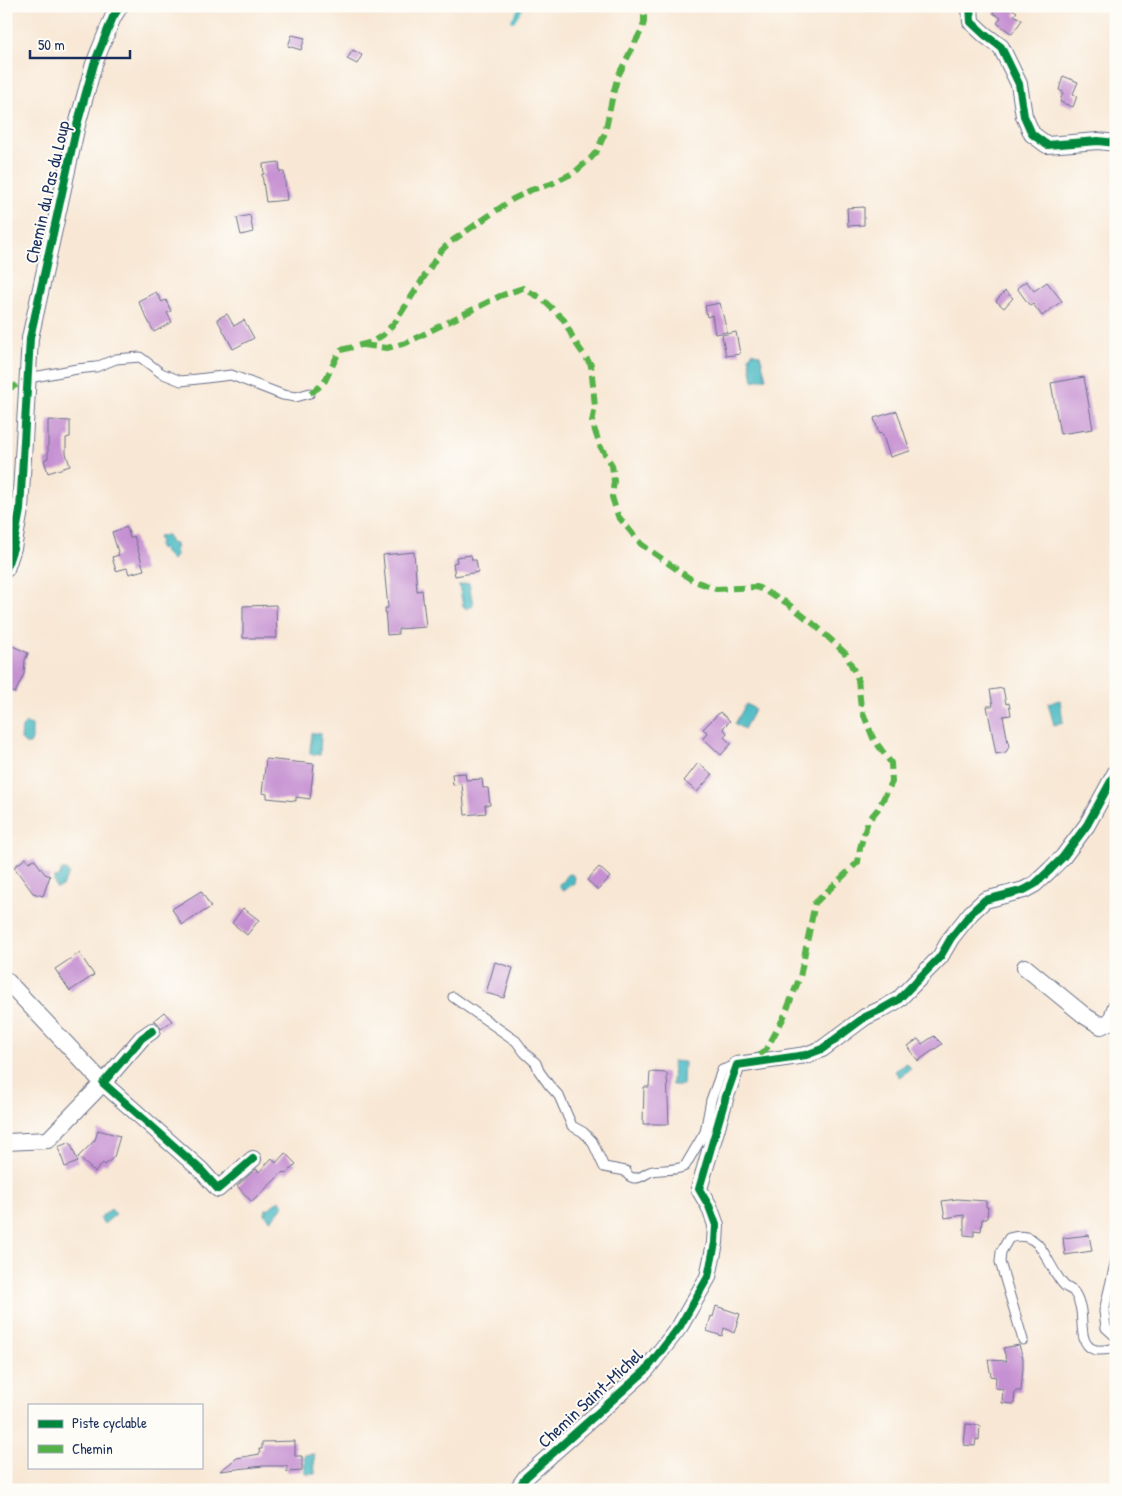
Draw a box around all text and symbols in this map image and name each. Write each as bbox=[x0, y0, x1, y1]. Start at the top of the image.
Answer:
scale bar bbox=[30, 28, 130, 60]
text: 50 m bbox=[38, 34, 65, 55]
street label: Chemin du Pas du Loup bbox=[18, 118, 76, 266]
street label: Chemin Saint-Michel bbox=[532, 1343, 648, 1453]
legend bbox=[28, 1404, 202, 1468]
text: Piste cyclable bbox=[72, 1412, 147, 1433]
text: Chemin bbox=[72, 1438, 113, 1459]

